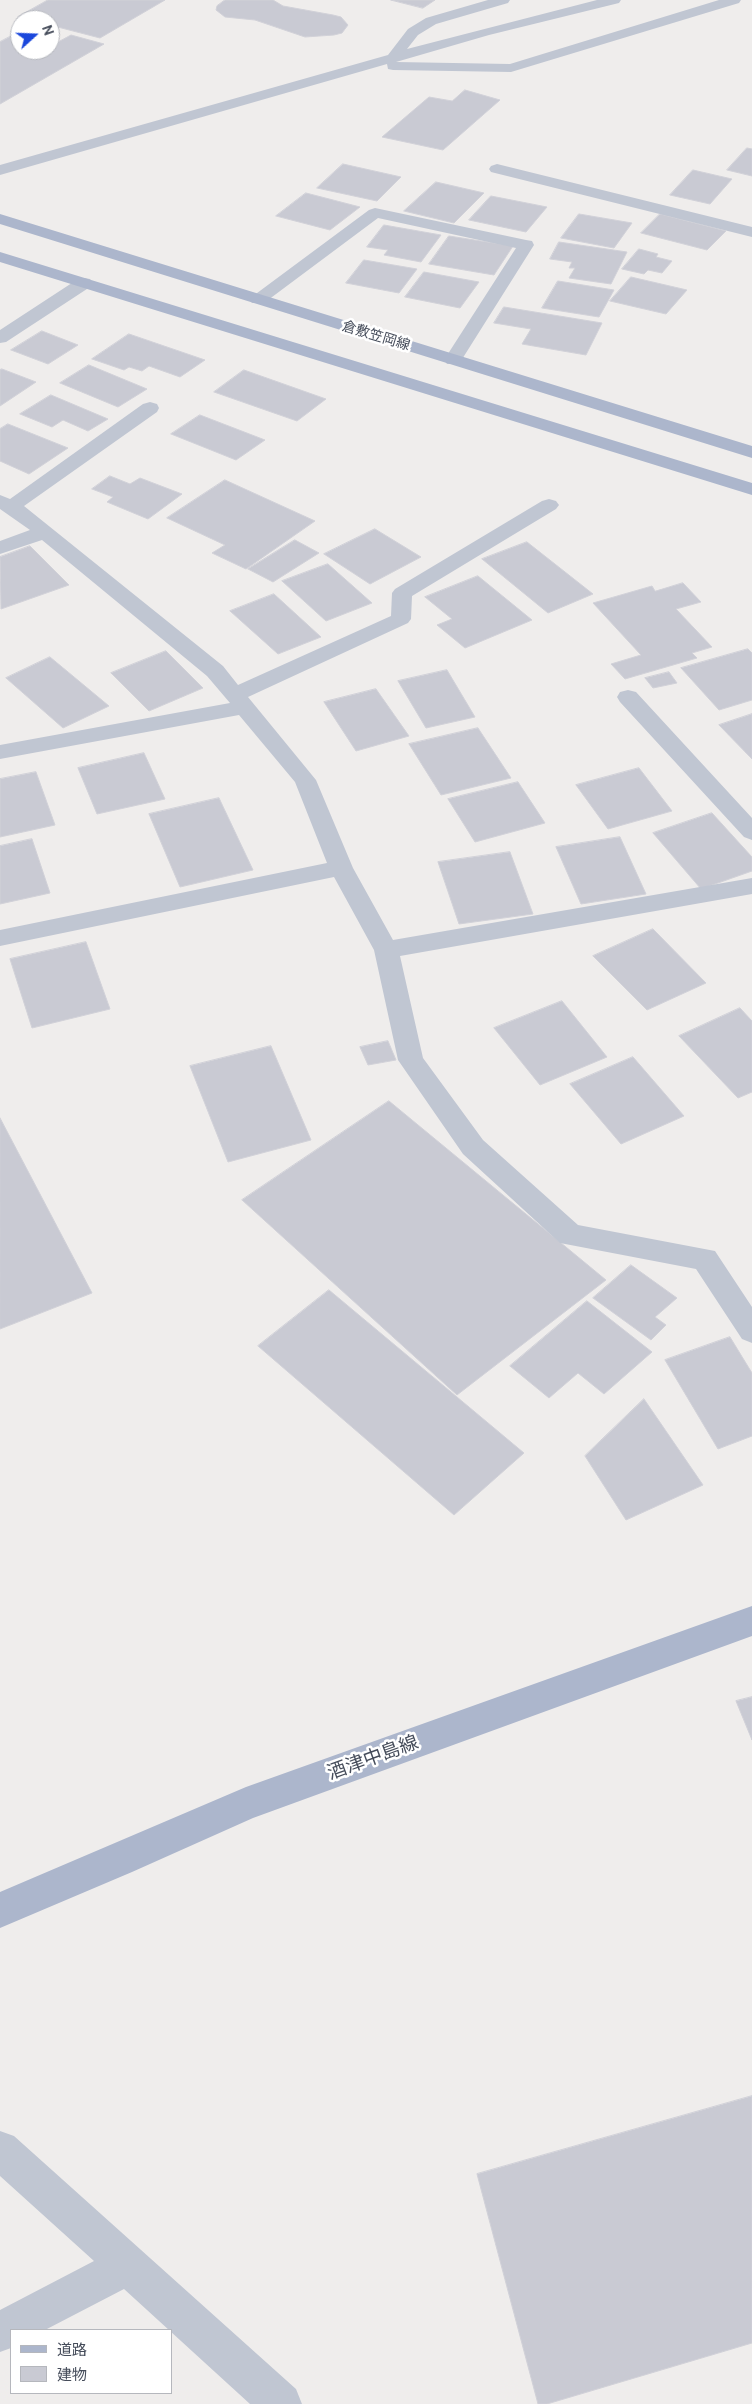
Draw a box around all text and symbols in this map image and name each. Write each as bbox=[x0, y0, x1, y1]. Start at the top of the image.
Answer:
north arrow bbox=[10, 10, 60, 60]
text: N bbox=[38, 22, 58, 38]
street label: 倉敷笠岡線 bbox=[340, 318, 412, 354]
street label: 酒津中島線 bbox=[324, 1731, 422, 1785]
legend bbox=[10, 2329, 172, 2394]
text: 道路 bbox=[57, 2341, 87, 2359]
text: 建物 bbox=[57, 2366, 87, 2384]

